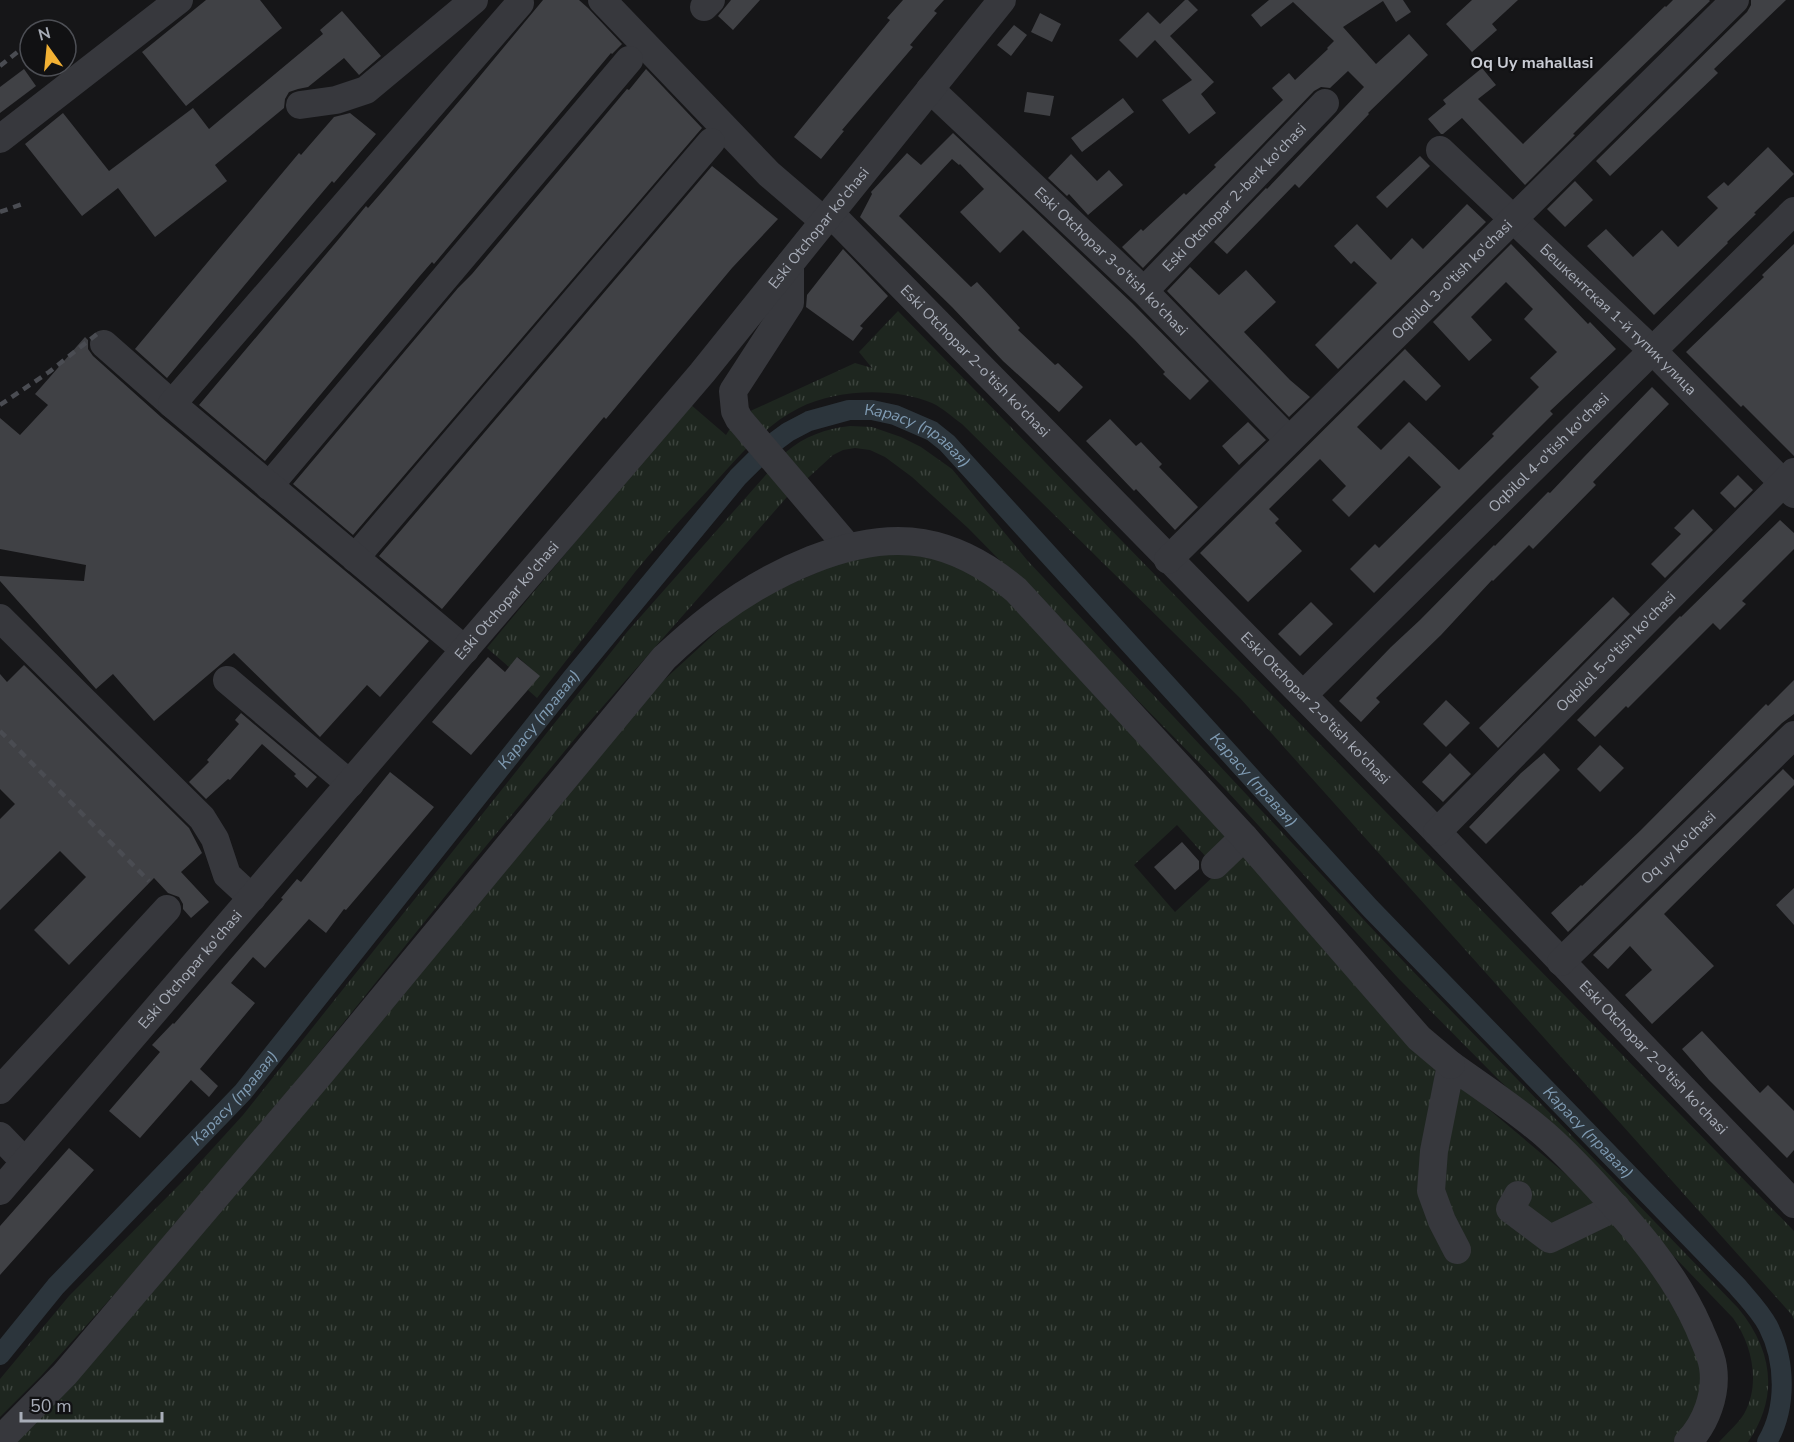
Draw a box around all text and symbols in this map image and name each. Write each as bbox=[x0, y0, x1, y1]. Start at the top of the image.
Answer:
north arrow bbox=[18, 18, 78, 78]
text: N bbox=[36, 22, 53, 47]
district label: Oq Uy mahallasi bbox=[1471, 52, 1593, 74]
street label: Eski Otchopar 2-berk ko'chasi bbox=[1158, 119, 1310, 276]
street label: Eski Otchopar ko'chasi bbox=[764, 163, 874, 293]
street label: Eski Otchopar 3-o'tish ko'chasi bbox=[1030, 183, 1192, 340]
street label: Oqbilol 3-o'tish ko'chasi bbox=[1387, 215, 1517, 344]
street label: Бешкентская 1-й тупик улица bbox=[1536, 239, 1701, 400]
street label: Eski Otchopar 2-o'tish ko'chasi bbox=[896, 281, 1054, 442]
street label: Oqbilol 4-o'tish ko'chasi bbox=[1484, 389, 1614, 517]
water label: Карасу (правая) bbox=[864, 399, 975, 473]
street label: Eski Otchopar ko'chasi bbox=[450, 537, 563, 664]
street label: Oqbilol 5-o'tish ko'chasi bbox=[1552, 587, 1680, 716]
street label: Eski Otchopar 2-o'tish ko'chasi bbox=[1236, 628, 1395, 789]
water label: Карасу (правая) bbox=[493, 665, 585, 774]
water label: Карасу (правая) bbox=[1205, 728, 1302, 832]
street label: Oq uy ko'chasi bbox=[1637, 806, 1720, 889]
street label: Eski Otchopar ko'chasi bbox=[134, 906, 247, 1033]
street label: Eski Otchopar 2-o'tish ko'chasi bbox=[1575, 976, 1732, 1139]
water label: Карасу (правая) bbox=[186, 1046, 283, 1151]
water label: Карасу (правая) bbox=[1538, 1082, 1638, 1183]
scale bar bbox=[21, 1385, 162, 1423]
text: 50 m bbox=[30, 1394, 72, 1418]

